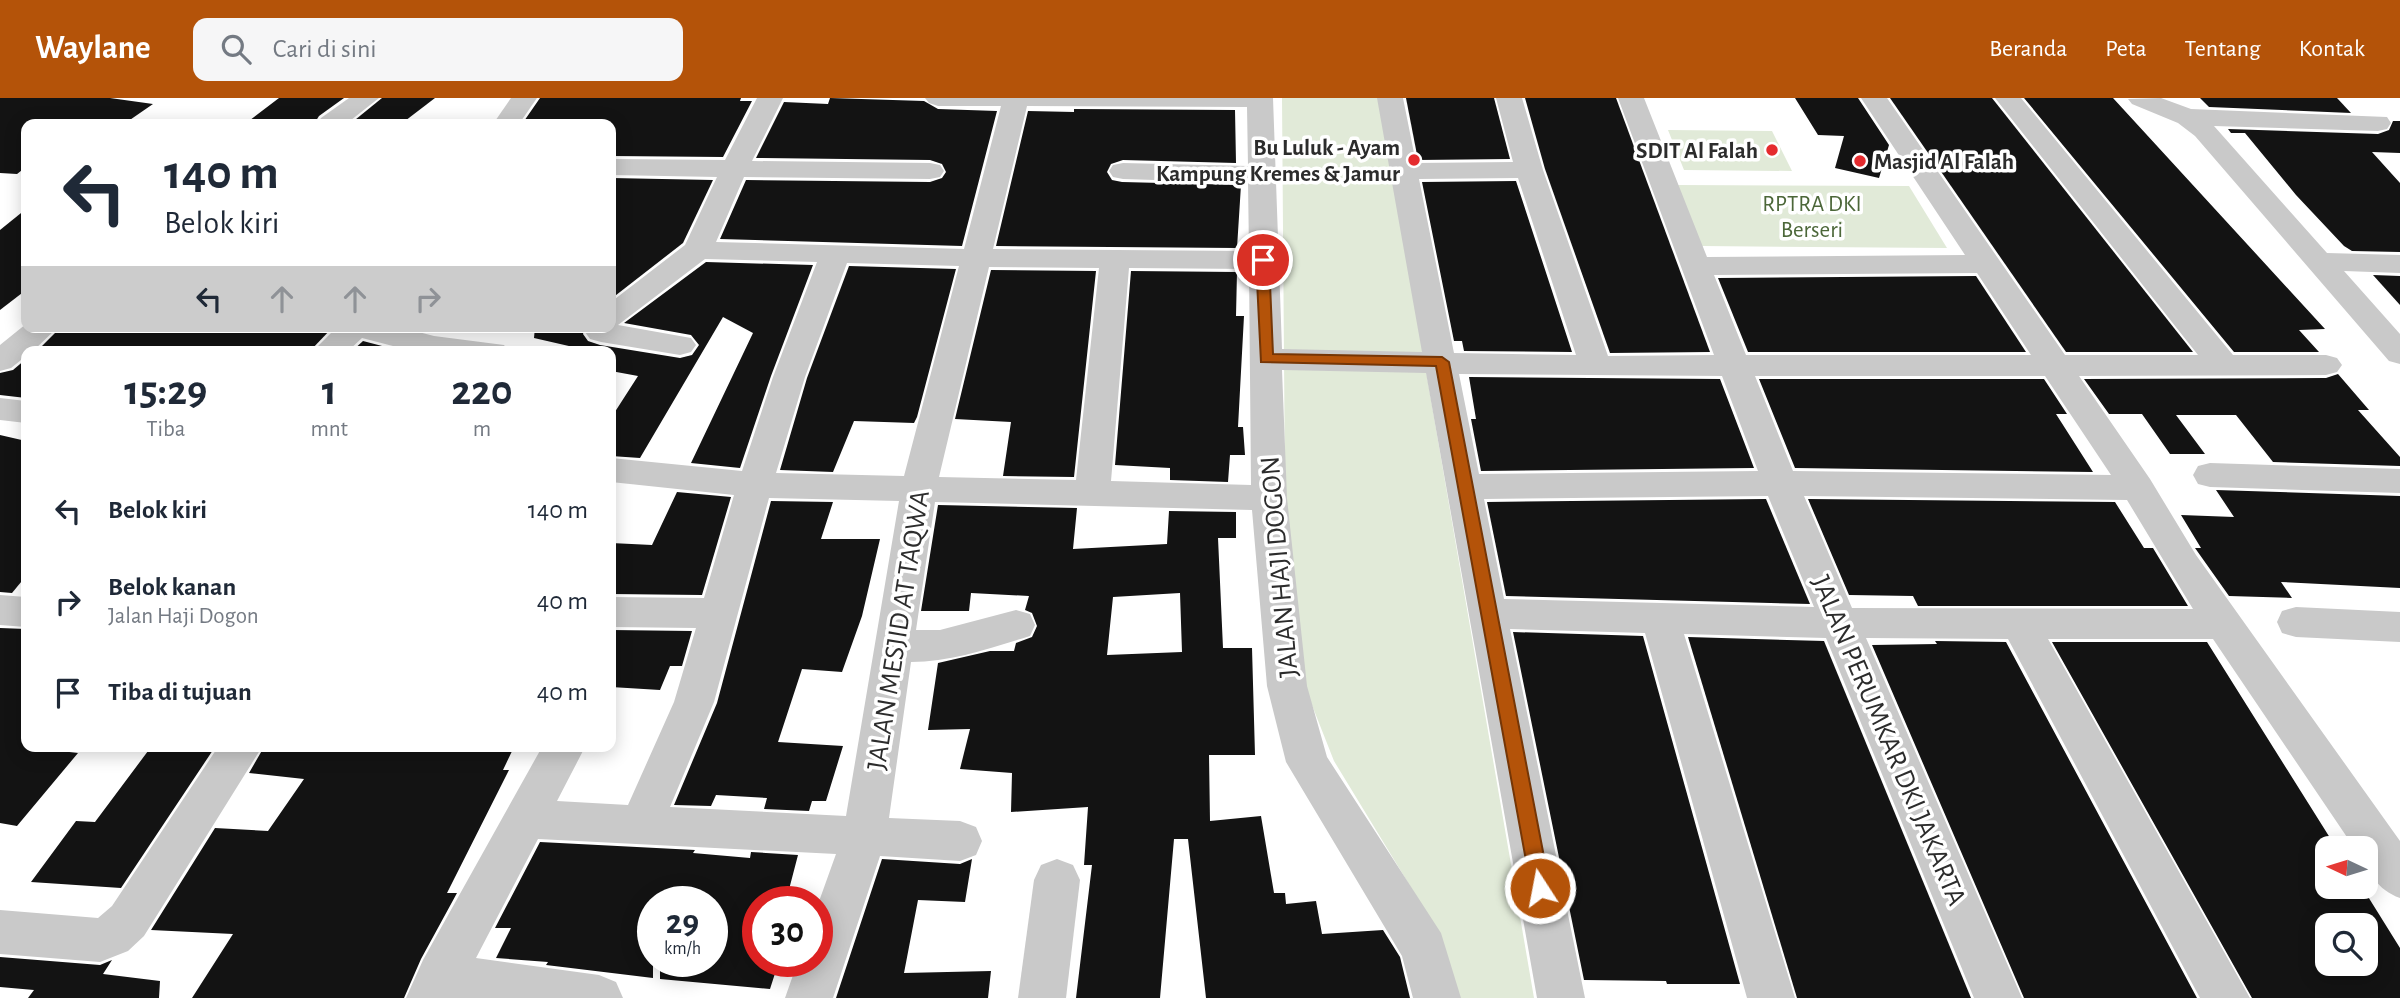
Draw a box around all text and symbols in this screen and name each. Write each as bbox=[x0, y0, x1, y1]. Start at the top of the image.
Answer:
search box bbox=[193, 18, 683, 81]
icon: search bbox=[217, 30, 255, 68]
text: Waylane bbox=[35, 32, 151, 65]
text: Cari di sini bbox=[273, 36, 377, 62]
text: Beranda bbox=[1989, 37, 2067, 61]
text: Peta bbox=[2105, 37, 2147, 61]
text: Tentang bbox=[2185, 37, 2261, 61]
text: Kontak bbox=[2299, 37, 2365, 61]
place label: Bu Luluk - Ayam Kampung Kremes & Jamur bbox=[1156, 137, 1400, 186]
place label: SDIT Al Falah bbox=[1636, 140, 1758, 163]
marker: SDIT Al Falah bbox=[1764, 142, 1780, 158]
icon: left bbox=[49, 147, 140, 238]
text: 140 m bbox=[164, 149, 279, 198]
place label: Masjid Al Falah bbox=[1874, 151, 2014, 174]
marker: Bu Luluk - Ayam Kampung Kremes & Jamur bbox=[1406, 152, 1422, 168]
marker: Masjid Al Falah bbox=[1852, 153, 1868, 169]
park label: RPTRA DKI Berseri bbox=[1762, 193, 1862, 242]
text: Belok kiri bbox=[164, 207, 280, 239]
pin bbox=[1233, 230, 1293, 290]
icon: arrive bbox=[1244, 241, 1282, 279]
icon: left bbox=[190, 280, 228, 318]
icon: ahead bbox=[263, 280, 301, 318]
icon: ahead bbox=[336, 280, 374, 318]
icon: right bbox=[409, 280, 447, 318]
text: 15:29 bbox=[124, 370, 207, 412]
text: 1 bbox=[322, 370, 337, 412]
text: 220 bbox=[451, 370, 513, 412]
text: Tiba bbox=[146, 418, 185, 441]
text: mnt bbox=[311, 418, 348, 441]
text: m bbox=[473, 418, 491, 441]
street label: JALAN HAJI DOGON bbox=[1256, 455, 1304, 679]
street label: JALAN MESJID AT TAQWA bbox=[863, 488, 935, 772]
icon: left bbox=[49, 492, 87, 530]
text: Belok kiri bbox=[108, 497, 207, 523]
text: 140 m bbox=[528, 497, 588, 523]
street label: JALAN PERUMKAR DKI JAKARTA bbox=[1806, 572, 1970, 910]
text: Belok kanan bbox=[108, 574, 236, 600]
icon: right bbox=[49, 583, 87, 621]
text: 40 m bbox=[537, 588, 588, 614]
text: Jalan Haji Dogon bbox=[108, 605, 259, 628]
icon: arrive bbox=[49, 674, 87, 712]
text: Tiba di tujuan bbox=[108, 679, 252, 705]
text: 40 m bbox=[537, 679, 588, 705]
north arrow bbox=[2315, 836, 2378, 900]
map controls bbox=[2315, 836, 2378, 976]
position arrow bbox=[1503, 851, 1577, 925]
speed limit sign: 30 bbox=[742, 886, 833, 977]
text: 29 bbox=[666, 905, 699, 940]
button: search bbox=[2315, 913, 2378, 976]
text: km/h bbox=[664, 940, 701, 958]

